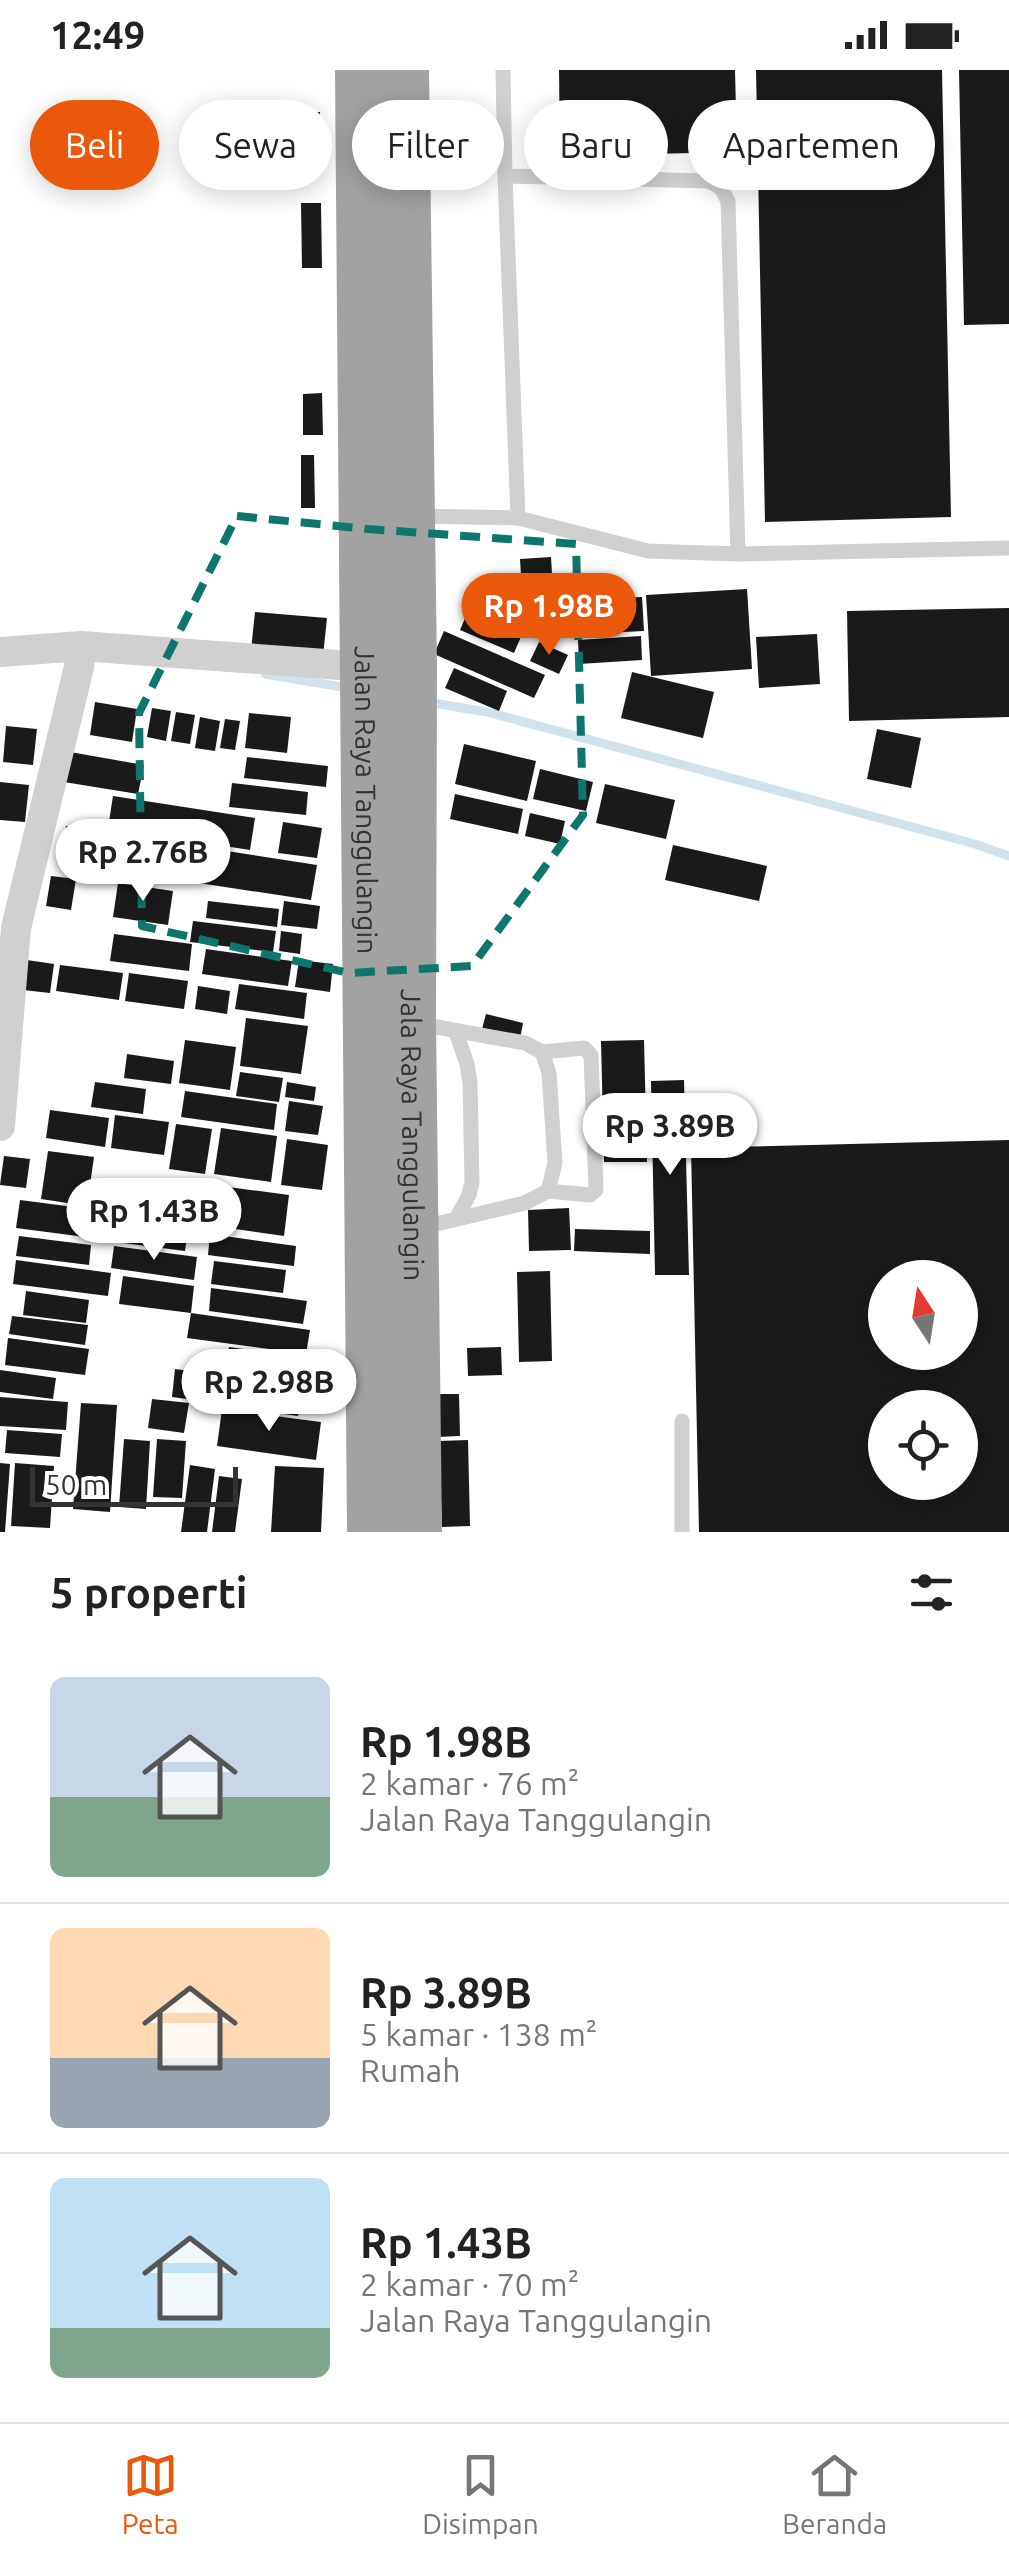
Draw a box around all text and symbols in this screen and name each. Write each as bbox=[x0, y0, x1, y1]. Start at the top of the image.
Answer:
text: 12:49 bbox=[50, 14, 145, 56]
chip: Beli bbox=[30, 100, 159, 190]
chip: Sewa bbox=[179, 100, 332, 190]
chip: Filter bbox=[352, 100, 504, 190]
chip: Baru bbox=[524, 100, 668, 190]
chip: Apartemen bbox=[688, 100, 935, 190]
pin: Rp 1.98B bbox=[446, 573, 652, 658]
text: Rp 1.98B bbox=[484, 587, 614, 623]
street label: Jalan Raya Tanggulangin bbox=[350, 646, 383, 954]
pin: Rp 2.76B bbox=[40, 819, 246, 904]
text: Rp 2.76B bbox=[78, 833, 208, 869]
street label: Jala Raya Tanggulangin bbox=[396, 989, 430, 1281]
pin: Rp 3.89B bbox=[567, 1093, 773, 1178]
text: Rp 3.89B bbox=[605, 1107, 735, 1143]
pin: Rp 1.43B bbox=[51, 1178, 257, 1263]
text: Rp 1.43B bbox=[89, 1192, 219, 1228]
north arrow bbox=[868, 1260, 978, 1370]
map controls bbox=[868, 1260, 978, 1500]
pin: Rp 2.98B bbox=[166, 1349, 372, 1434]
text: Rp 2.98B bbox=[204, 1363, 334, 1399]
button: locate bbox=[868, 1390, 978, 1500]
scale bar bbox=[30, 1462, 238, 1506]
text: 50 m bbox=[45, 1469, 107, 1500]
icon: filters bbox=[904, 1565, 959, 1620]
text: 5 properti bbox=[50, 1569, 247, 1616]
icon: home bbox=[130, 1717, 250, 1837]
text: Rp 1.98B bbox=[360, 1718, 532, 1765]
text: 2 kamar · 76 m² bbox=[360, 1765, 579, 1801]
text: Jalan Raya Tanggulangin bbox=[360, 1801, 712, 1837]
icon: home bbox=[130, 1968, 250, 2088]
text: Rp 3.89B bbox=[360, 1969, 532, 2016]
text: 5 kamar · 138 m² bbox=[360, 2016, 597, 2052]
text: Rumah bbox=[360, 2052, 461, 2088]
icon: home bbox=[130, 2218, 250, 2338]
text: Rp 1.43B bbox=[360, 2219, 532, 2266]
text: 2 kamar · 70 m² bbox=[360, 2266, 579, 2302]
text: Jalan Raya Tanggulangin bbox=[360, 2302, 712, 2338]
tab: Peta bbox=[122, 2448, 179, 2539]
tab: Disimpan bbox=[422, 2448, 539, 2539]
tab: Beranda bbox=[782, 2448, 887, 2539]

